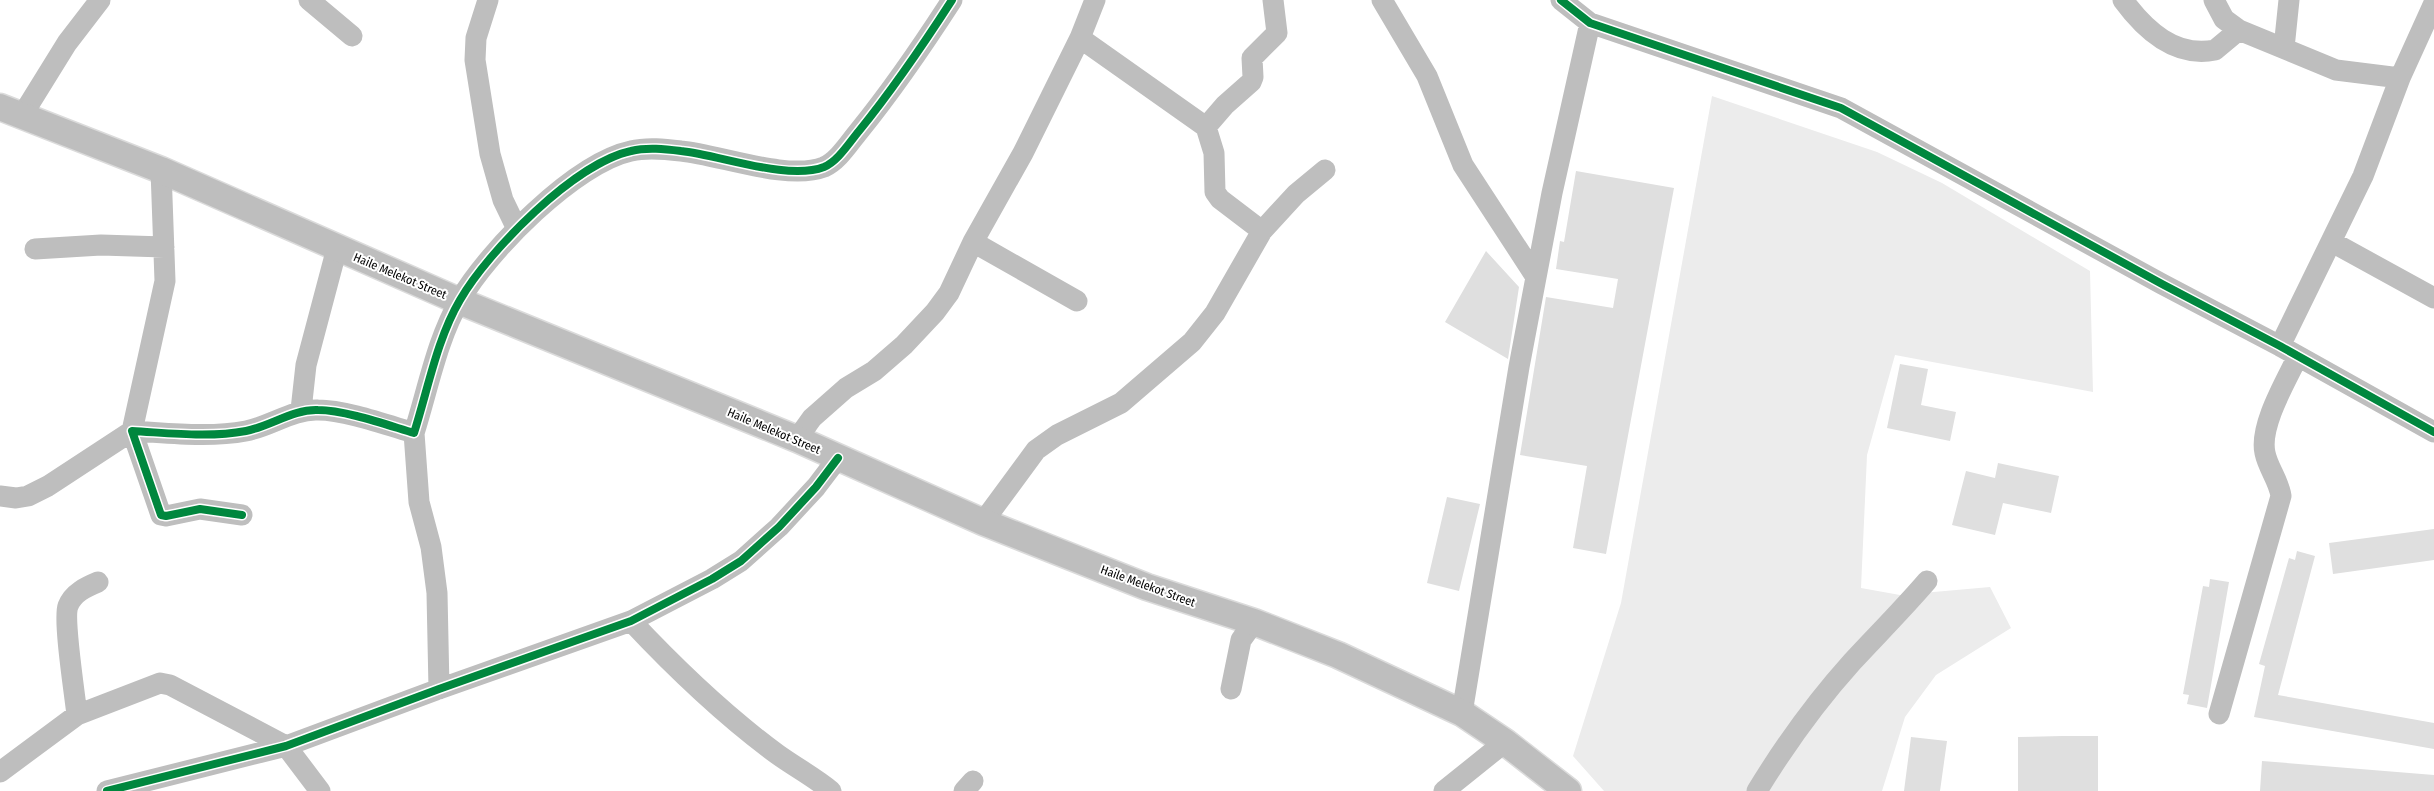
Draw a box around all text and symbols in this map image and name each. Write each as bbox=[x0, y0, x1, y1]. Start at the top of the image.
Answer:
street label: Haile Melekot Street bbox=[351, 250, 449, 302]
street label: Haile Melekot Street bbox=[725, 405, 823, 457]
street label: Haile Melekot Street bbox=[1099, 562, 1197, 610]

